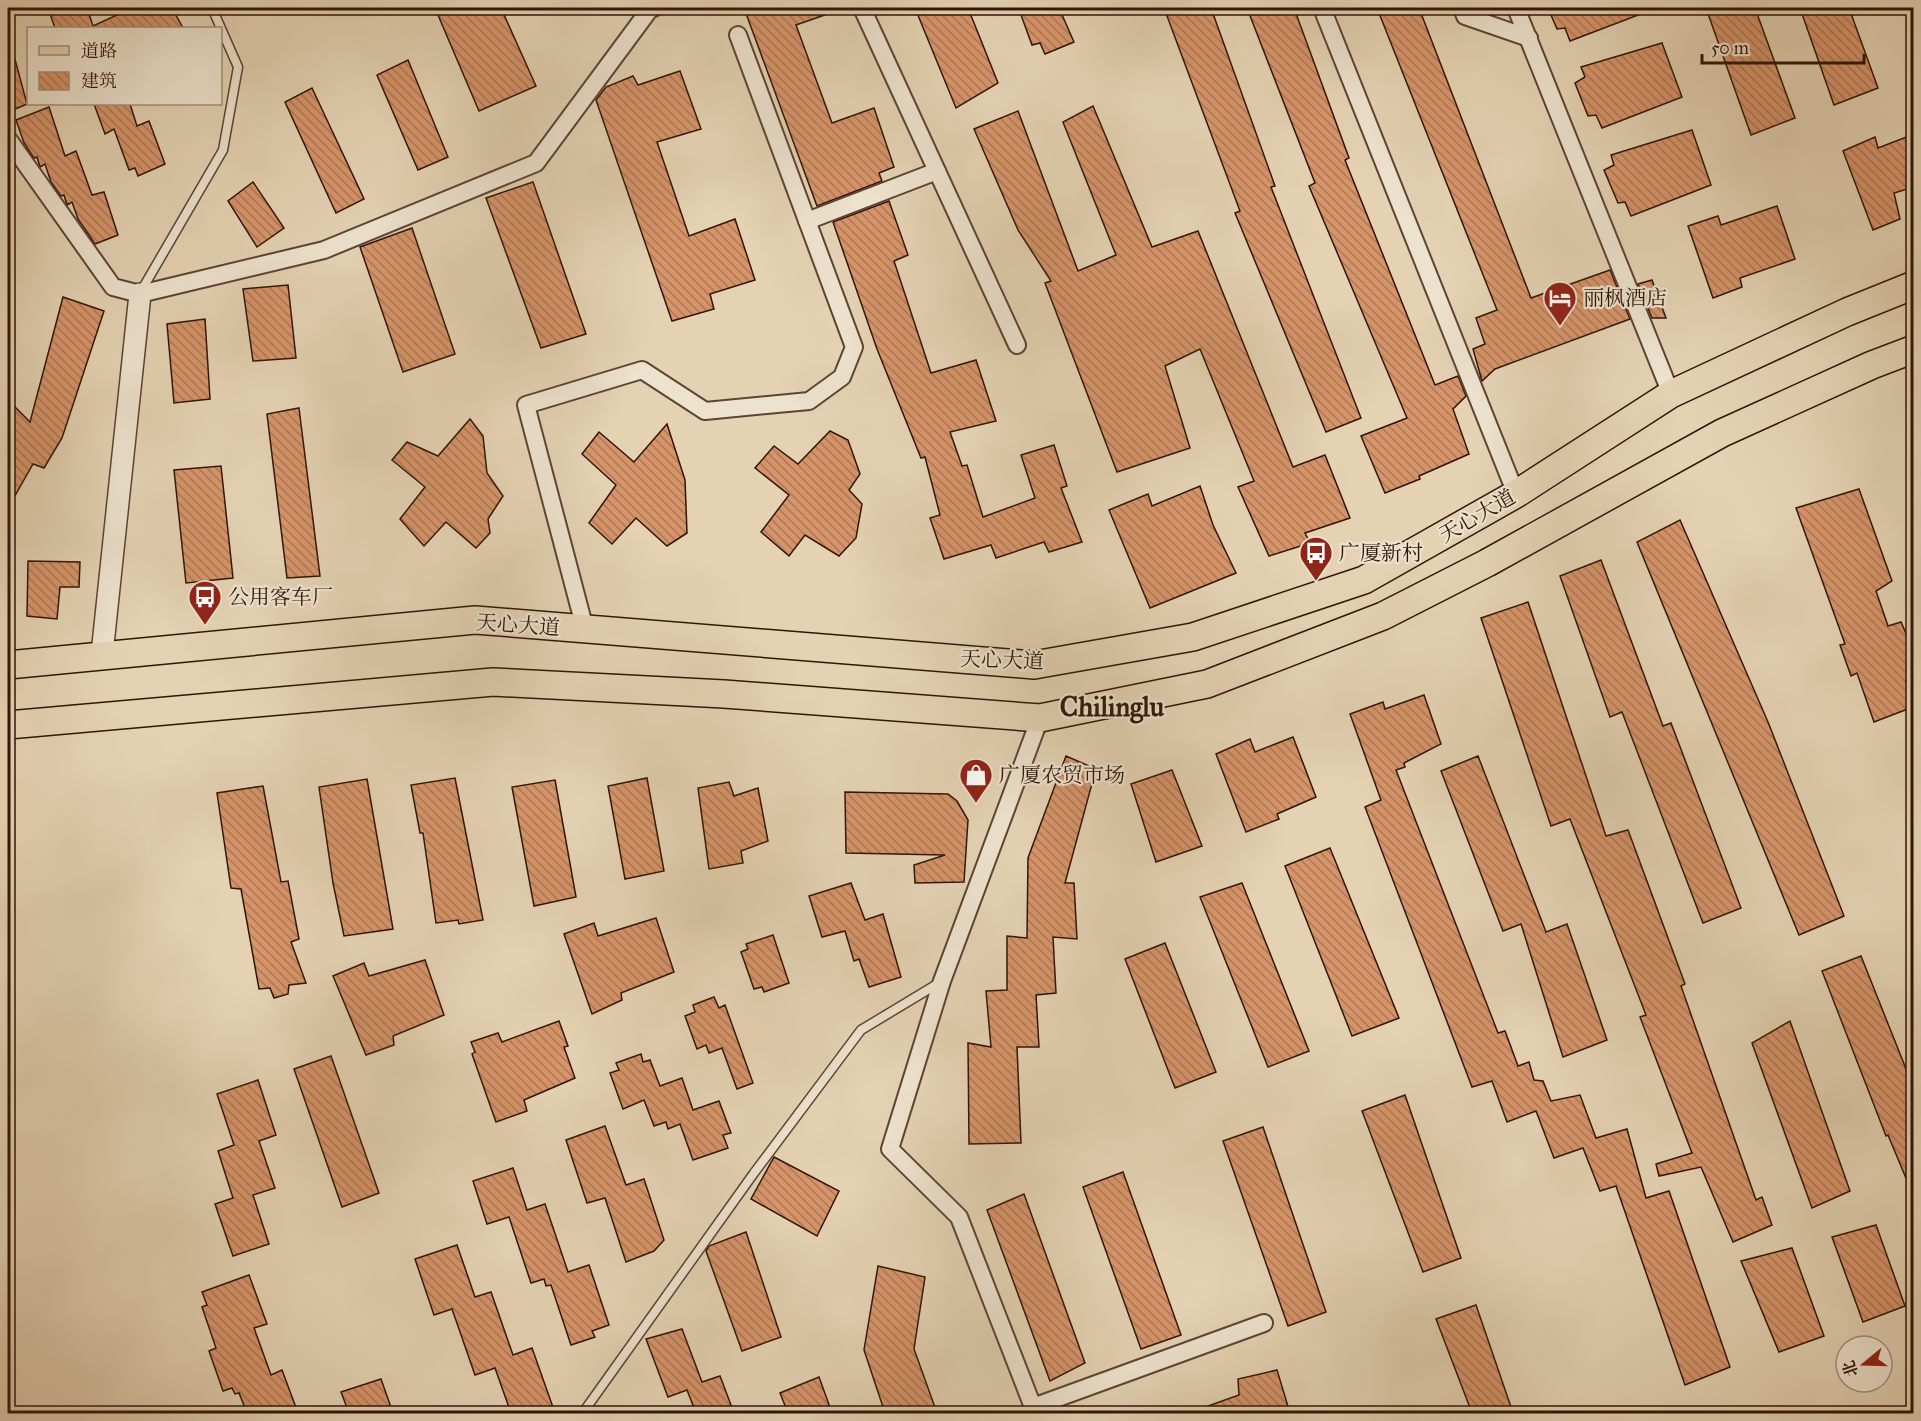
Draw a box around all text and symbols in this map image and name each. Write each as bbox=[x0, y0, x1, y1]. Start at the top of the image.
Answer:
legend bbox=[27, 27, 222, 105]
scale bar bbox=[1702, 27, 1864, 65]
text: 50 m bbox=[1711, 37, 1749, 59]
text: 道路 bbox=[81, 40, 117, 62]
text: 建筑 bbox=[81, 70, 117, 92]
hotel icon: 丽枫酒店 bbox=[1542, 280, 1578, 327]
place label: 丽枫酒店 bbox=[1583, 285, 1667, 311]
street label: 天心大道 bbox=[1434, 484, 1520, 548]
bus stop icon: 广厦新村 bbox=[1298, 535, 1334, 582]
place label: 广厦新村 bbox=[1339, 540, 1423, 566]
bus stop icon: 公用客车厂 bbox=[187, 579, 223, 626]
place label: 公用客车厂 bbox=[228, 584, 333, 610]
street label: 天心大道 bbox=[475, 609, 561, 641]
street label: 天心大道 bbox=[960, 646, 1044, 674]
district label: Chilinglu bbox=[1060, 690, 1165, 724]
shop icon: 广厦农贸市场 bbox=[958, 757, 994, 804]
place label: 广厦农贸市场 bbox=[999, 762, 1125, 788]
north arrow bbox=[1834, 1334, 1894, 1394]
text: 北 bbox=[1839, 1358, 1862, 1379]

